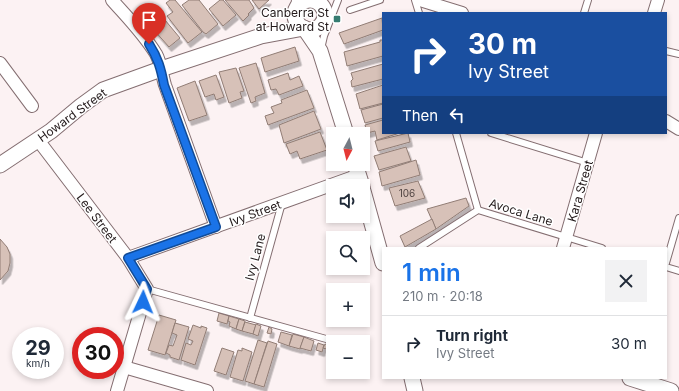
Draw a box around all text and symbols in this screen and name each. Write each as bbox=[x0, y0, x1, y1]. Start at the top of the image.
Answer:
pin bbox=[132, 3, 166, 44]
place label: Canberra St at Howard St bbox=[256, 5, 329, 34]
icon: arrive bbox=[138, 9, 160, 31]
marker: Canberra St at Howard St bbox=[332, 14, 342, 24]
text: 30 m bbox=[468, 27, 537, 61]
icon: right bbox=[402, 28, 454, 80]
text: Ivy Street bbox=[468, 61, 549, 82]
street label: Howard Street bbox=[35, 85, 109, 145]
icon: left bbox=[446, 104, 468, 126]
text: Then bbox=[402, 106, 438, 125]
north arrow bbox=[326, 127, 370, 171]
map controls bbox=[326, 127, 370, 379]
street label: Kara Street bbox=[564, 158, 596, 223]
button: sound bbox=[326, 179, 370, 223]
house number: 106 bbox=[399, 187, 415, 199]
street label: Lee Street bbox=[74, 190, 120, 246]
street label: Avoca Lane bbox=[487, 195, 555, 229]
street label: Ivy Street bbox=[227, 197, 283, 229]
button: search bbox=[326, 231, 370, 275]
street label: Ivy Lane bbox=[242, 232, 268, 282]
text: 1 min bbox=[402, 258, 461, 287]
button: close bbox=[605, 260, 647, 302]
position arrow bbox=[122, 281, 164, 323]
button: + bbox=[326, 283, 370, 327]
text: 210 m · 20:18 bbox=[402, 288, 483, 304]
text: Turn right bbox=[436, 326, 508, 345]
speed limit sign: 30 bbox=[72, 327, 124, 379]
icon: right bbox=[402, 333, 424, 355]
text: 30 m bbox=[611, 334, 647, 353]
button: − bbox=[326, 335, 370, 379]
text: 29 bbox=[25, 336, 51, 360]
text: Ivy Street bbox=[436, 345, 495, 361]
text: km/h bbox=[26, 357, 50, 369]

